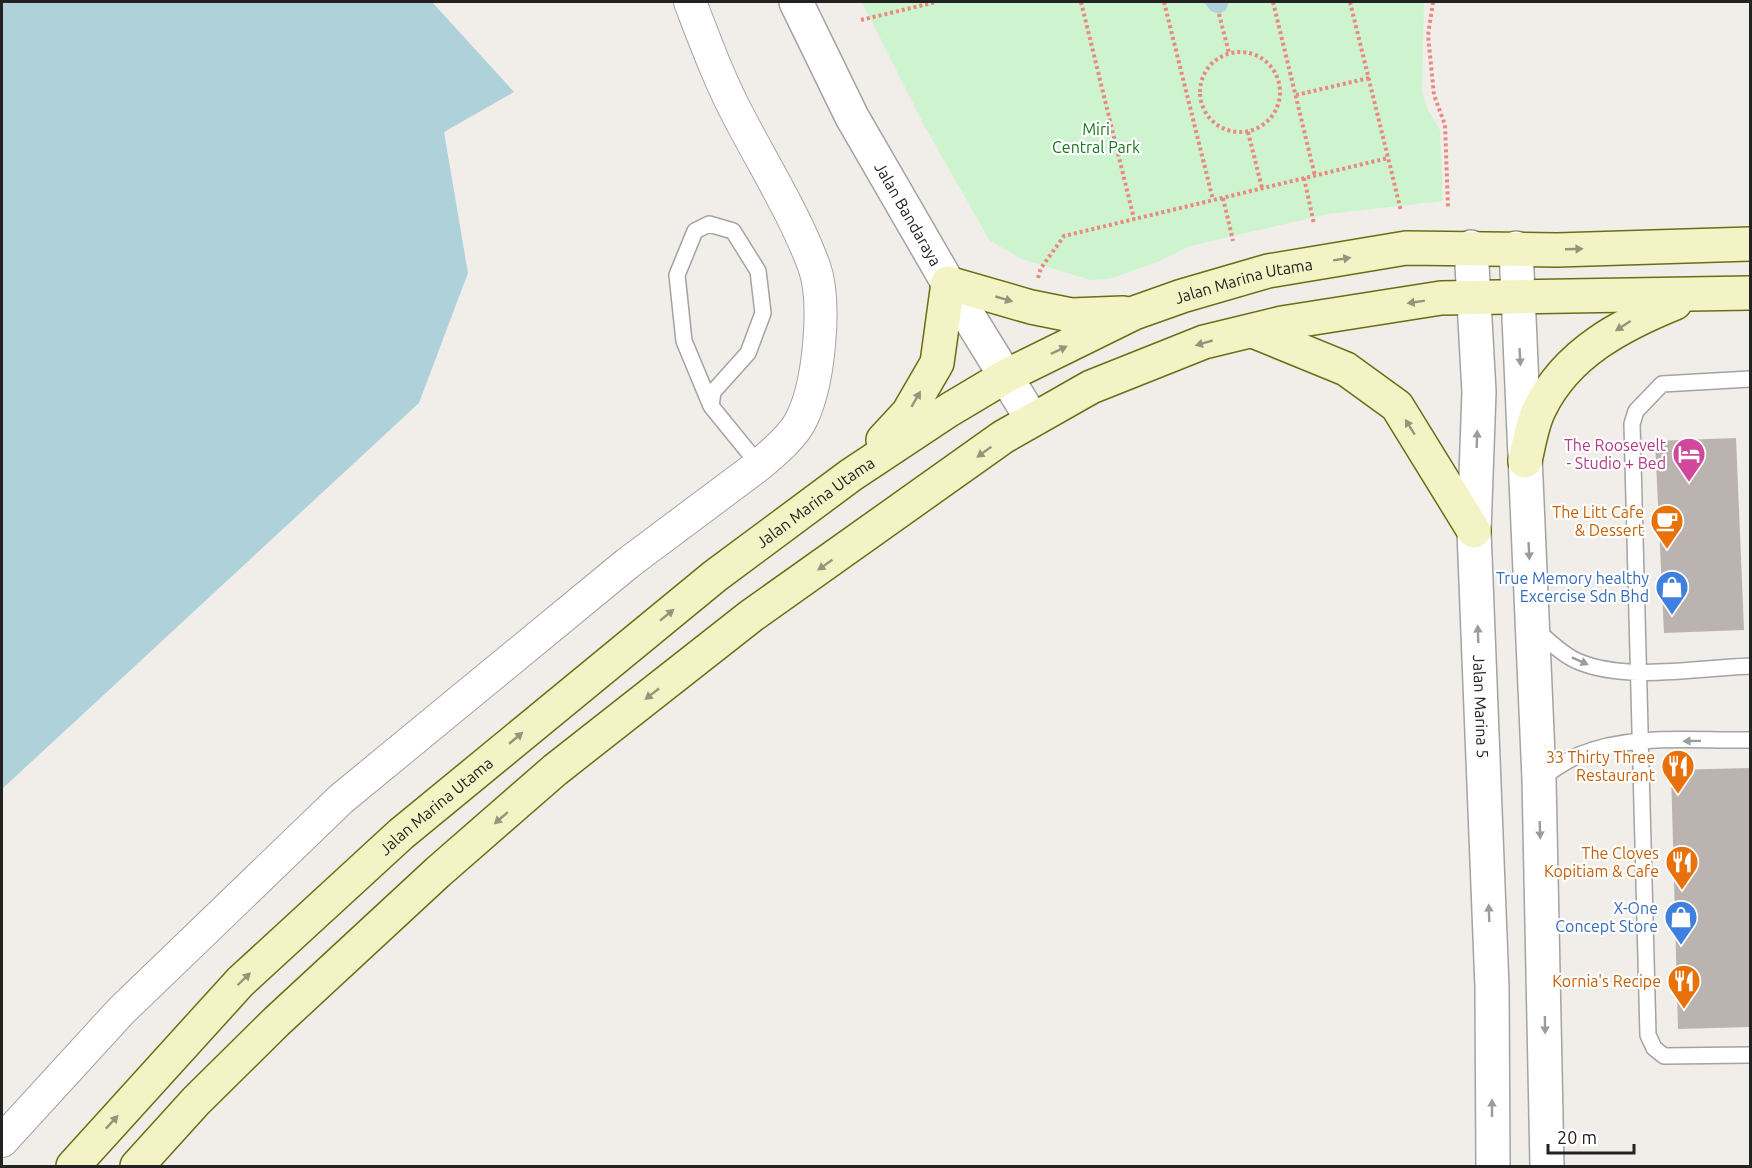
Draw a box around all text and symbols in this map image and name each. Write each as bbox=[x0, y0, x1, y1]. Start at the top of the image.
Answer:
park label: Miri Central Park bbox=[1052, 120, 1140, 156]
street label: Jalan Bandaraya bbox=[871, 159, 945, 269]
one-way arrow bbox=[1565, 244, 1584, 254]
one-way arrow bbox=[1333, 254, 1352, 263]
street label: Jalan Marina Utama bbox=[1172, 255, 1314, 307]
one-way arrow bbox=[995, 295, 1013, 305]
one-way arrow bbox=[1407, 298, 1426, 307]
one-way arrow bbox=[1615, 321, 1632, 332]
one-way arrow bbox=[1195, 339, 1213, 348]
one-way arrow bbox=[1050, 345, 1067, 355]
one-way arrow bbox=[1515, 347, 1524, 366]
one-way arrow bbox=[911, 390, 921, 407]
one-way arrow bbox=[1405, 419, 1416, 435]
one-way arrow bbox=[1473, 430, 1482, 449]
place label: The Roosevelt - Studio + Bed bbox=[1564, 436, 1667, 472]
hotel icon: The Roosevelt - Studio + Bed bbox=[1671, 436, 1707, 483]
one-way arrow bbox=[976, 445, 991, 457]
street label: Jalan Marina Utama bbox=[753, 453, 878, 551]
place label: The Litt Cafe & Dessert bbox=[1552, 503, 1645, 539]
cafe icon: The Litt Cafe & Dessert bbox=[1649, 503, 1685, 550]
one-way arrow bbox=[1525, 542, 1534, 561]
one-way arrow bbox=[817, 559, 833, 571]
place label: True Memory healthy Excercise Sdn Bhd bbox=[1496, 569, 1649, 605]
shop icon: True Memory healthy Excercise Sdn Bhd bbox=[1654, 569, 1690, 616]
one-way arrow bbox=[659, 609, 675, 622]
one-way arrow bbox=[1473, 625, 1483, 644]
street label: Jalan Marina 5 bbox=[1470, 654, 1492, 759]
one-way arrow bbox=[1572, 656, 1590, 666]
one-way arrow bbox=[644, 688, 660, 701]
one-way arrow bbox=[508, 732, 524, 745]
one-way arrow bbox=[1683, 736, 1702, 746]
place label: 33 Thirty Three Restaurant bbox=[1546, 748, 1656, 784]
restaurant icon: 33 Thirty Three Restaurant bbox=[1660, 748, 1696, 795]
street label: Jalan Marina Utama bbox=[376, 754, 496, 858]
one-way arrow bbox=[494, 811, 509, 824]
one-way arrow bbox=[1536, 821, 1545, 840]
place label: The Cloves Kopitiam & Cafe bbox=[1544, 844, 1659, 880]
restaurant icon: The Cloves Kopitiam & Cafe bbox=[1664, 844, 1700, 891]
place label: X-One Concept Store bbox=[1555, 899, 1658, 935]
shop icon: X-One Concept Store bbox=[1663, 899, 1699, 946]
one-way arrow bbox=[1485, 904, 1494, 923]
restaurant icon: Kornia's Recipe bbox=[1666, 963, 1702, 1010]
place label: Kornia's Recipe bbox=[1552, 972, 1661, 990]
one-way arrow bbox=[237, 973, 251, 987]
one-way arrow bbox=[1540, 1016, 1550, 1035]
one-way arrow bbox=[1487, 1099, 1497, 1118]
one-way arrow bbox=[104, 1115, 118, 1129]
scale bar bbox=[1548, 1117, 1634, 1155]
text: 20 m bbox=[1557, 1127, 1597, 1147]

